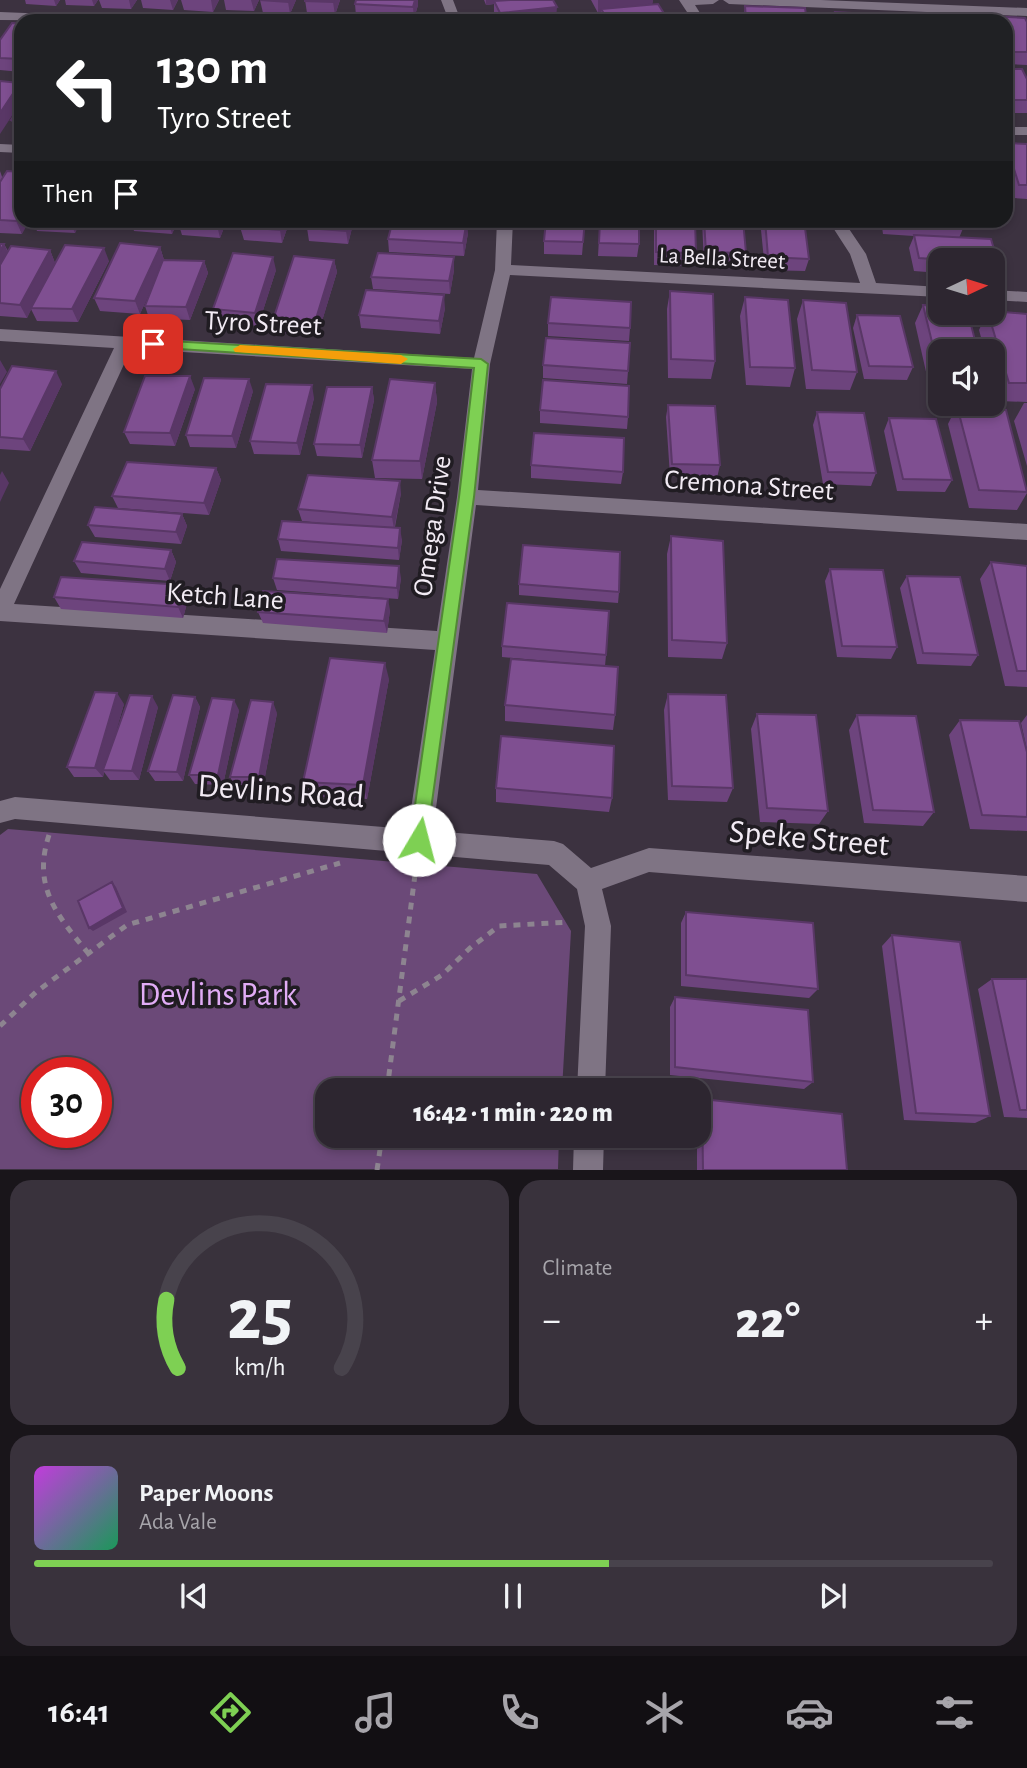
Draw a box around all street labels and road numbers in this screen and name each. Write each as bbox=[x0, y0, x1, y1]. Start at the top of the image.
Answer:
street label: La Bella Street bbox=[658, 244, 786, 274]
street label: Tyro Street bbox=[204, 307, 322, 341]
street label: Omega Drive bbox=[409, 454, 457, 598]
street label: Cremona Street bbox=[663, 466, 835, 506]
street label: Ketch Lane bbox=[165, 579, 285, 615]
street label: Devlins Road bbox=[197, 770, 365, 814]
street label: Speke Street bbox=[728, 816, 891, 862]

